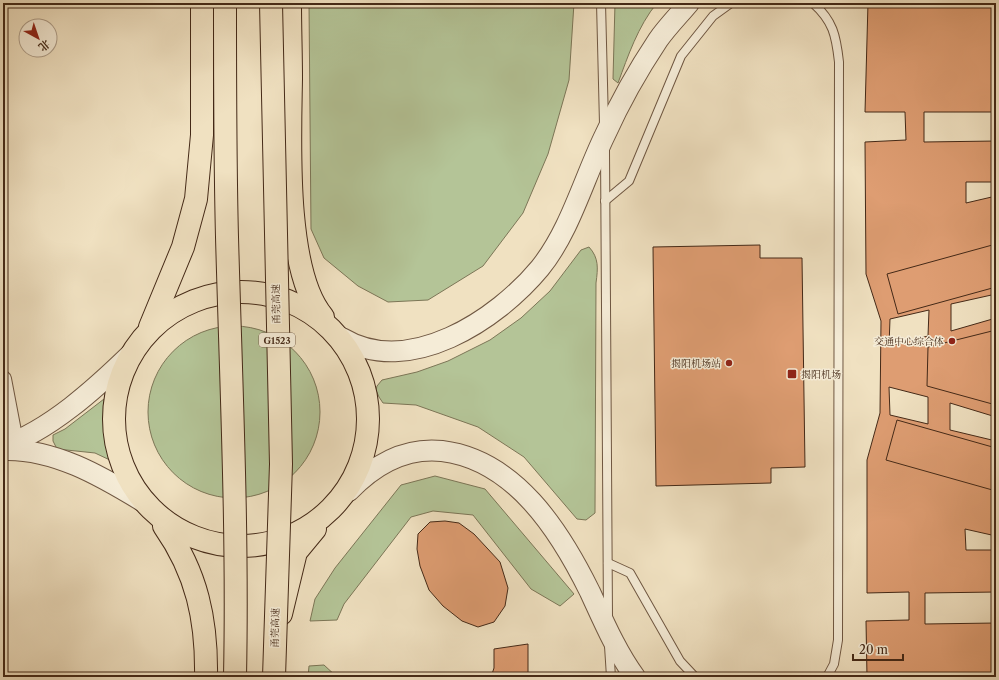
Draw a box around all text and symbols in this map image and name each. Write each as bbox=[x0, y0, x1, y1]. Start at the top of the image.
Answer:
north arrow bbox=[18, 18, 58, 58]
text: 北 bbox=[36, 37, 53, 55]
street label: 甬莞高速 bbox=[269, 284, 283, 324]
road number: G1523 bbox=[259, 333, 295, 347]
place label: 交通中心综合体 bbox=[874, 335, 944, 348]
marker: 交通中心综合体 bbox=[947, 336, 957, 346]
place label: 揭阳机场站 bbox=[671, 357, 721, 370]
marker: 揭阳机场站 bbox=[724, 358, 734, 368]
marker: 揭阳机场 bbox=[786, 368, 798, 380]
place label: 揭阳机场 bbox=[801, 368, 841, 381]
street label: 甬莞高速 bbox=[268, 608, 282, 648]
scale bar bbox=[853, 636, 903, 662]
text: 20 m bbox=[859, 642, 888, 657]

